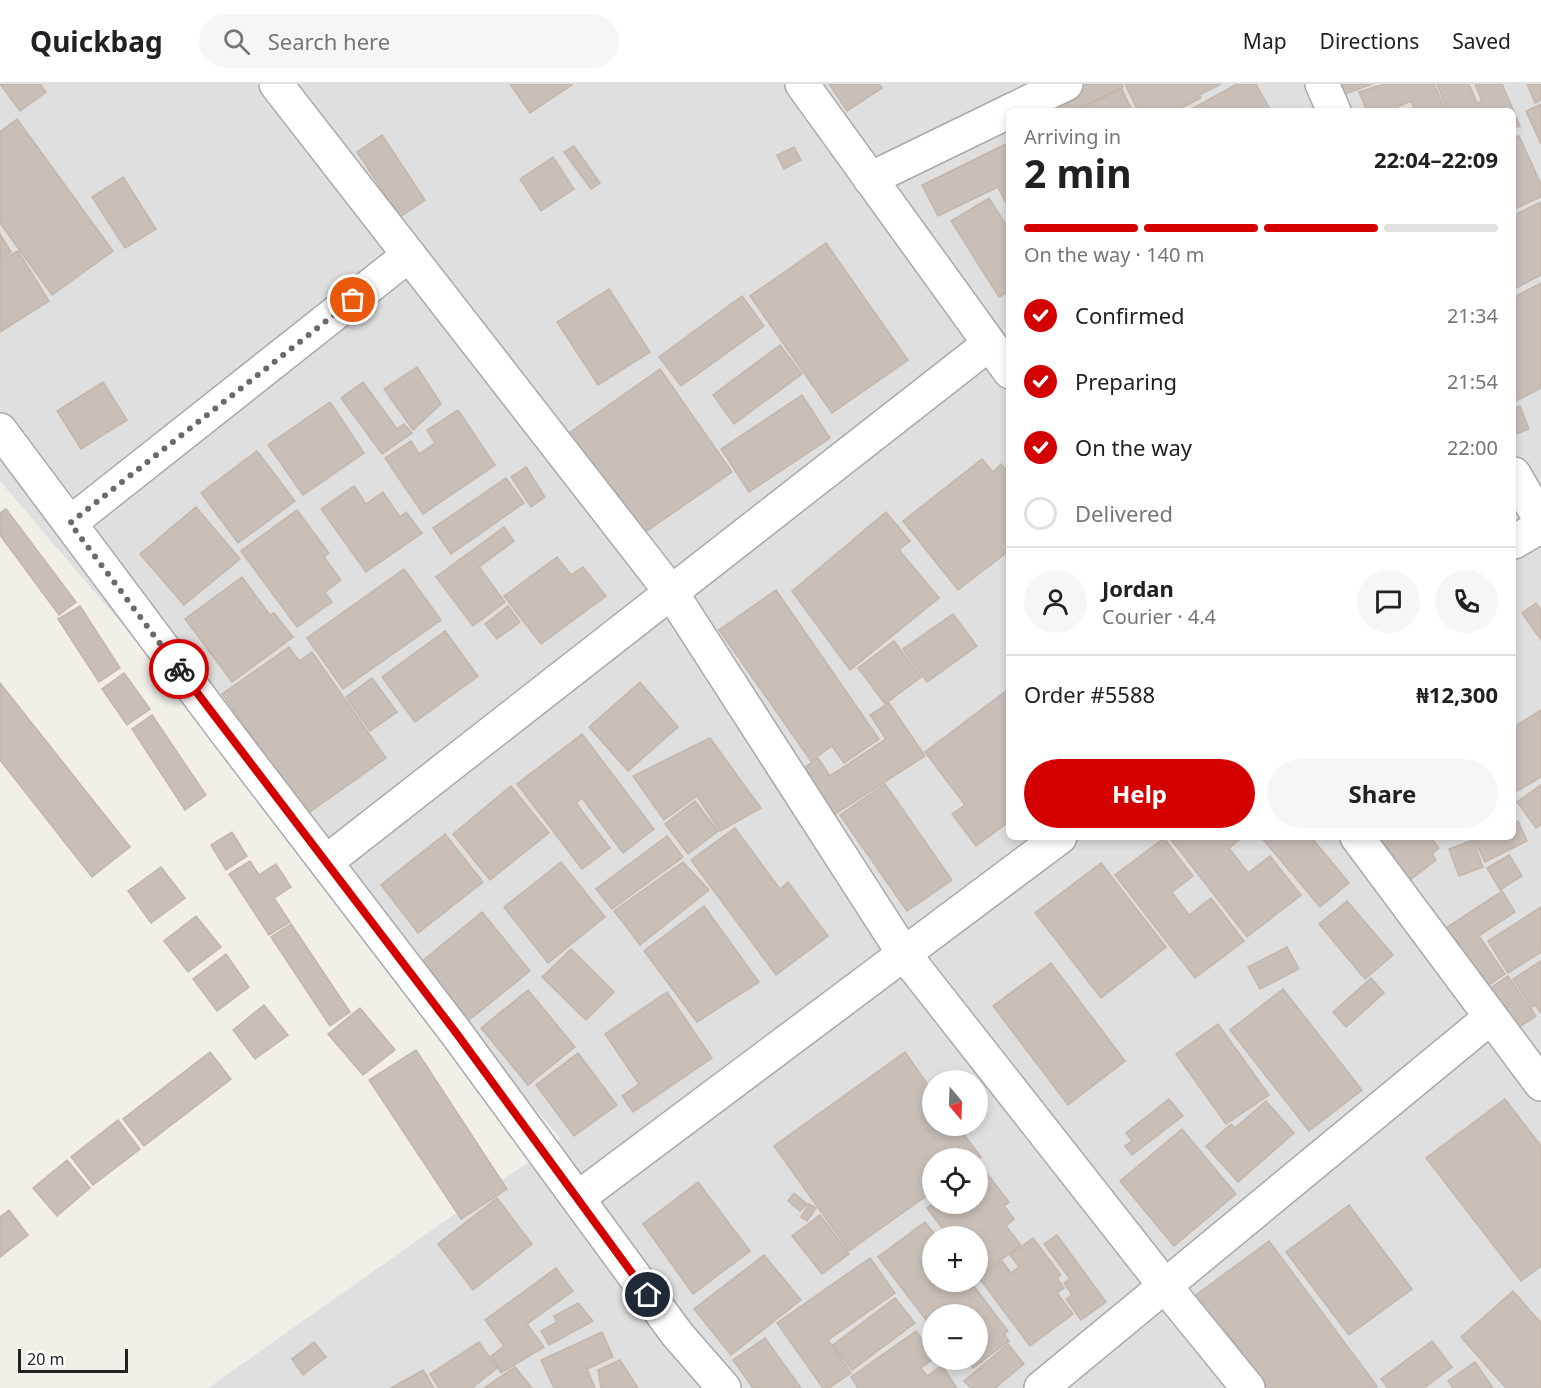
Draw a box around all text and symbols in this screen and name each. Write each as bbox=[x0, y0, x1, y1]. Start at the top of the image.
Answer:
search box bbox=[199, 14, 619, 68]
text: Quickbag bbox=[30, 22, 163, 60]
icon: search bbox=[220, 25, 253, 58]
text: Search here bbox=[268, 26, 390, 56]
text: Map bbox=[1243, 27, 1287, 55]
text: Directions bbox=[1320, 27, 1419, 55]
text: Saved bbox=[1452, 27, 1511, 55]
text: Arriving in bbox=[1024, 123, 1121, 150]
text: 22:04–22:09 bbox=[1374, 144, 1498, 174]
text: 2 min bbox=[1024, 146, 1131, 199]
text: On the way · 140 m bbox=[1024, 241, 1204, 268]
pin bbox=[327, 274, 378, 325]
icon: bag bbox=[336, 283, 369, 316]
icon: check bbox=[1024, 299, 1057, 332]
text: Confirmed bbox=[1075, 300, 1185, 330]
text: 21:34 bbox=[1447, 302, 1498, 329]
icon: check bbox=[1024, 365, 1057, 398]
text: Preparing bbox=[1075, 366, 1177, 396]
text: 21:54 bbox=[1447, 368, 1498, 395]
icon: check bbox=[1024, 431, 1057, 464]
text: On the way bbox=[1075, 432, 1192, 462]
text: 22:00 bbox=[1447, 434, 1498, 461]
text: Delivered bbox=[1075, 498, 1173, 528]
button: person bbox=[1024, 570, 1087, 633]
button: chat bbox=[1357, 570, 1420, 633]
button: phone bbox=[1435, 570, 1498, 633]
text: Jordan bbox=[1102, 573, 1174, 603]
text: Courier · 4.4 bbox=[1102, 603, 1216, 630]
courier bbox=[149, 639, 209, 699]
icon: bike bbox=[163, 653, 196, 686]
text: Order #5588 bbox=[1024, 679, 1155, 709]
text: ₦12,300 bbox=[1416, 679, 1498, 709]
button: Help bbox=[1024, 759, 1255, 828]
button: Share bbox=[1267, 759, 1498, 828]
north arrow bbox=[922, 1070, 988, 1136]
map controls bbox=[922, 1070, 988, 1370]
button: locate bbox=[922, 1148, 988, 1214]
button: + bbox=[922, 1226, 988, 1292]
pin bbox=[622, 1269, 673, 1320]
icon: home bbox=[631, 1278, 664, 1311]
button: − bbox=[922, 1304, 988, 1370]
scale bar bbox=[18, 1346, 128, 1374]
text: 20 m bbox=[27, 1348, 64, 1370]

